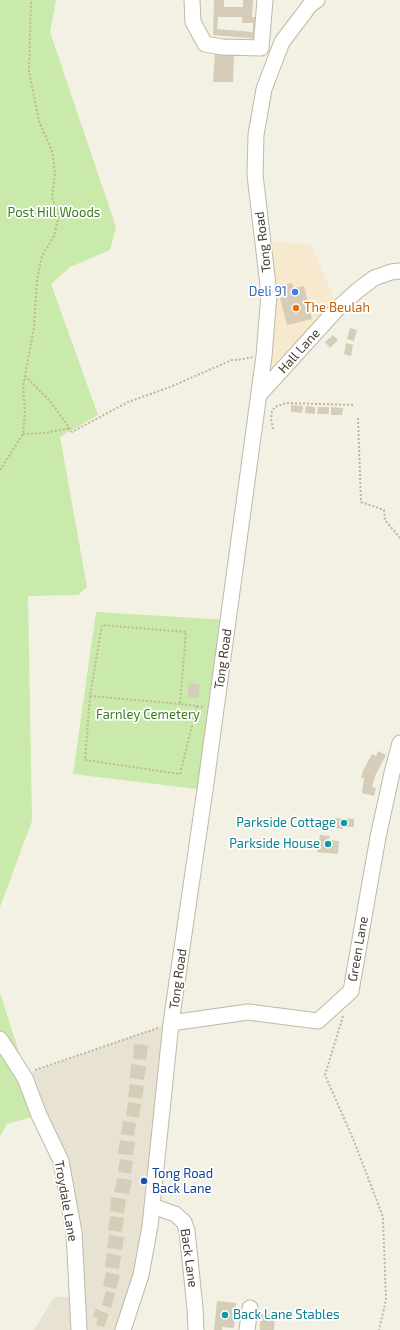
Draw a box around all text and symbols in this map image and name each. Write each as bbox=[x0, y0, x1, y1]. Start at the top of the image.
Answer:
park label: Post Hill Woods bbox=[8, 205, 100, 221]
street label: Tong Road bbox=[252, 211, 274, 273]
place label: Deli 91 bbox=[249, 284, 287, 300]
marker: Deli 91 bbox=[290, 287, 300, 297]
place label: The Beulah bbox=[304, 300, 370, 316]
marker: The Beulah bbox=[291, 303, 301, 313]
street label: Hall Lane bbox=[275, 325, 323, 377]
street label: Tong Road bbox=[211, 628, 235, 690]
park label: Farnley Cemetery bbox=[96, 707, 200, 723]
place label: Parkside Cottage bbox=[236, 815, 336, 831]
marker: Parkside Cottage bbox=[339, 818, 349, 828]
place label: Parkside House bbox=[229, 836, 320, 852]
marker: Parkside House bbox=[323, 839, 333, 849]
street label: Green Lane bbox=[345, 915, 371, 983]
street label: Tong Road bbox=[166, 948, 190, 1010]
street label: Troydale Lane bbox=[51, 1159, 81, 1243]
place label: Tong Road Back Lane bbox=[152, 1166, 213, 1197]
marker: Tong Road Back Lane bbox=[139, 1176, 149, 1186]
street label: Back Lane bbox=[177, 1227, 201, 1289]
place label: Back Lane Stables bbox=[233, 1307, 339, 1323]
marker: Back Lane Stables bbox=[220, 1310, 230, 1320]

